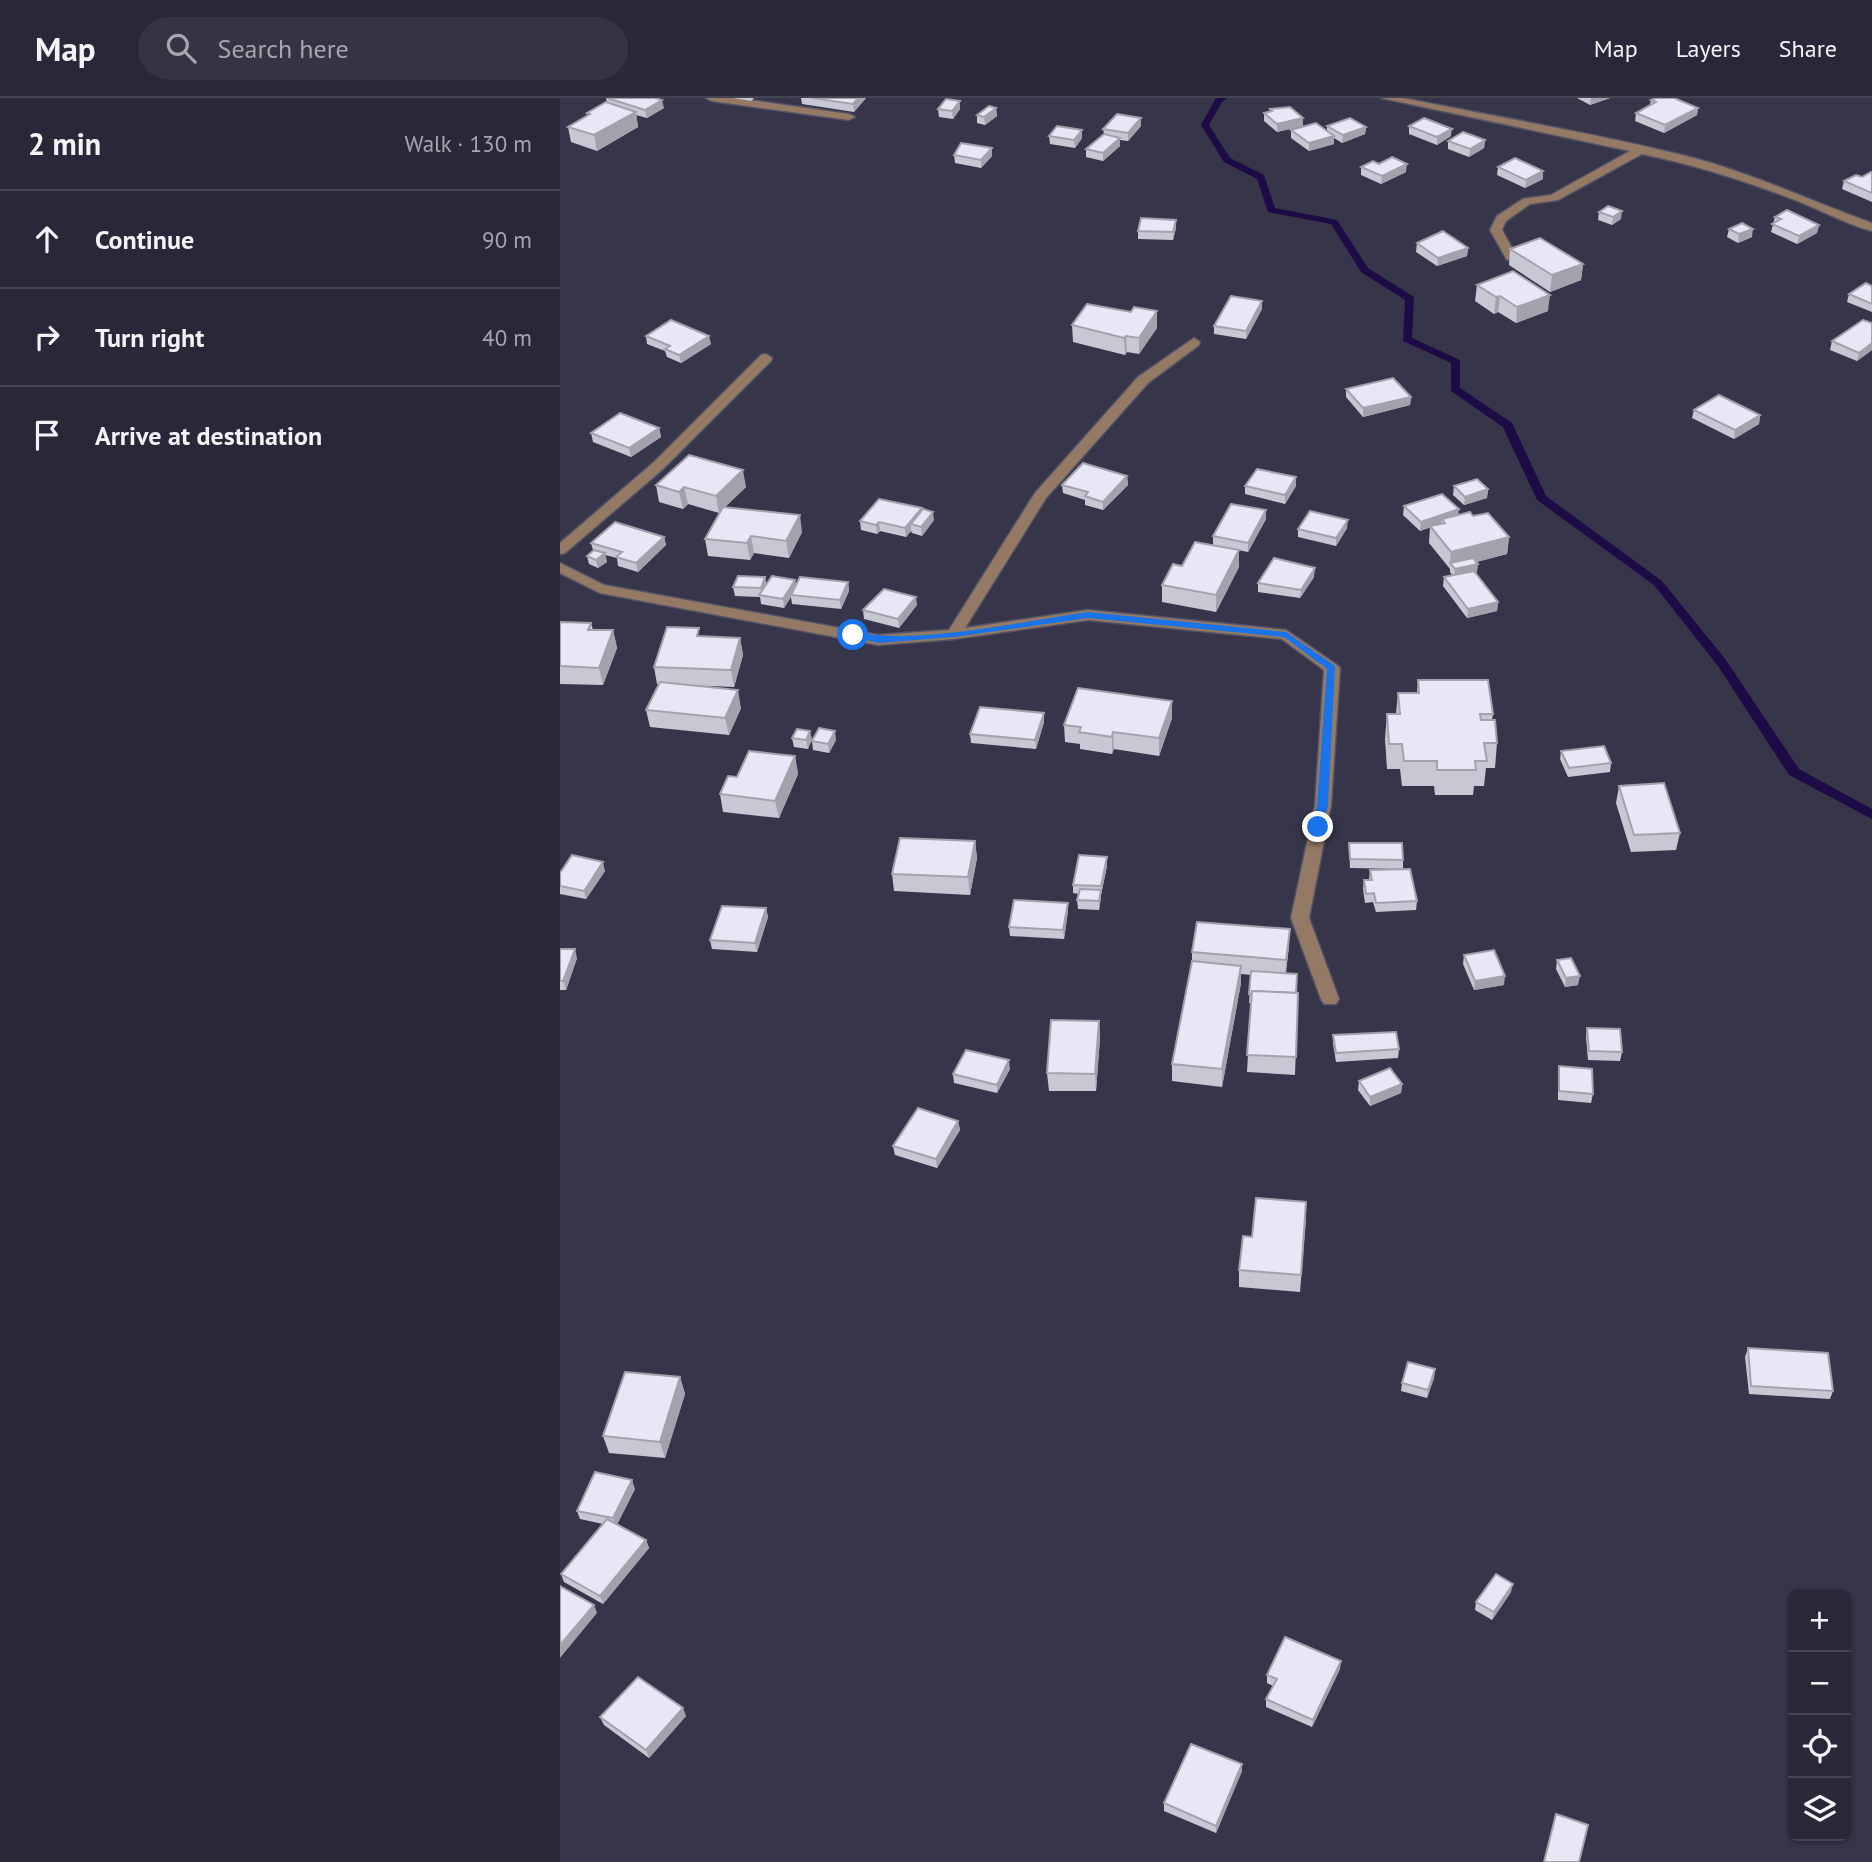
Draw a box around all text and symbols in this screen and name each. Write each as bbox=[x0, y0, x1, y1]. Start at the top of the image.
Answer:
search box bbox=[138, 17, 628, 80]
text: Map bbox=[35, 27, 96, 70]
icon: search bbox=[162, 29, 200, 67]
text: Search here bbox=[218, 32, 349, 65]
text: Map bbox=[1594, 33, 1638, 64]
text: Layers bbox=[1676, 33, 1741, 64]
text: Share bbox=[1779, 33, 1837, 64]
text: 2 min bbox=[28, 124, 101, 163]
text: Walk · 130 m bbox=[405, 129, 532, 158]
icon: ahead bbox=[28, 220, 66, 258]
text: Continue bbox=[95, 223, 194, 256]
text: 90 m bbox=[482, 225, 532, 254]
icon: right bbox=[28, 318, 66, 356]
text: Turn right bbox=[95, 321, 204, 354]
text: 40 m bbox=[482, 323, 532, 352]
icon: arrive bbox=[28, 416, 66, 454]
text: Arrive at destination bbox=[95, 419, 322, 452]
route start bbox=[837, 619, 868, 650]
route end bbox=[1302, 811, 1333, 842]
map controls bbox=[1788, 1589, 1851, 1841]
button: + bbox=[1788, 1589, 1851, 1652]
button: − bbox=[1788, 1652, 1851, 1715]
button: locate bbox=[1788, 1715, 1851, 1778]
button: layers bbox=[1788, 1778, 1851, 1841]

